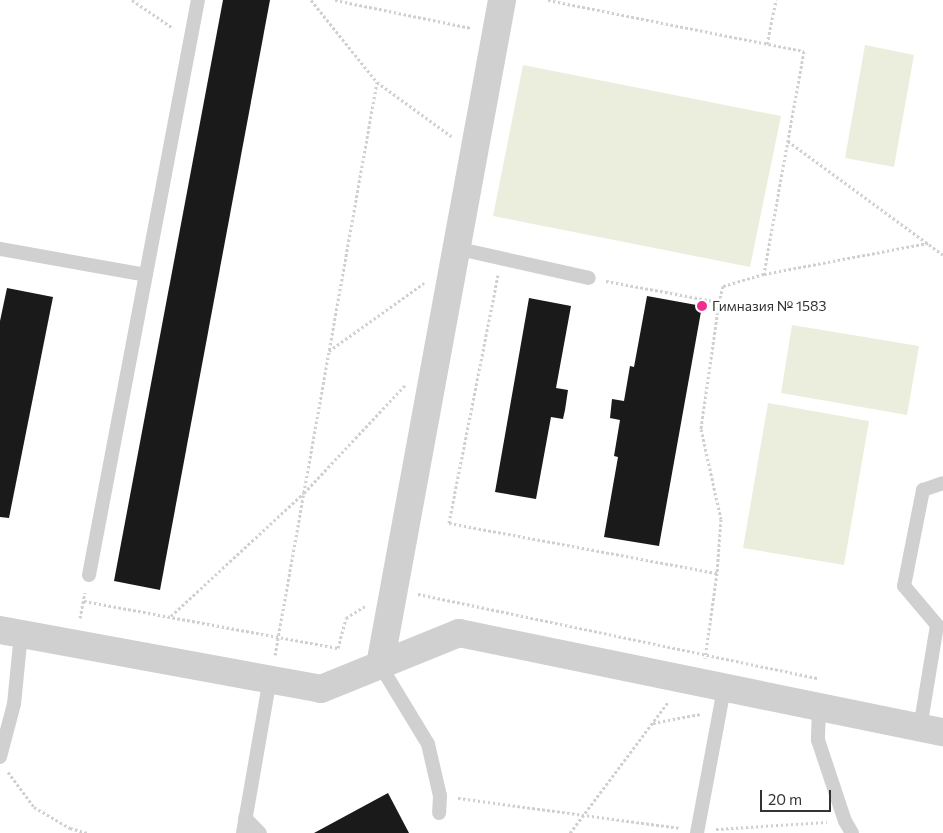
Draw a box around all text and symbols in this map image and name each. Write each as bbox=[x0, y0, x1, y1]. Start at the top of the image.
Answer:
place label: Гимназия № 1583 bbox=[712, 298, 826, 314]
marker: Гимназия № 1583 bbox=[696, 300, 708, 312]
scale bar bbox=[763, 780, 834, 812]
text: 20 m bbox=[768, 790, 802, 808]

